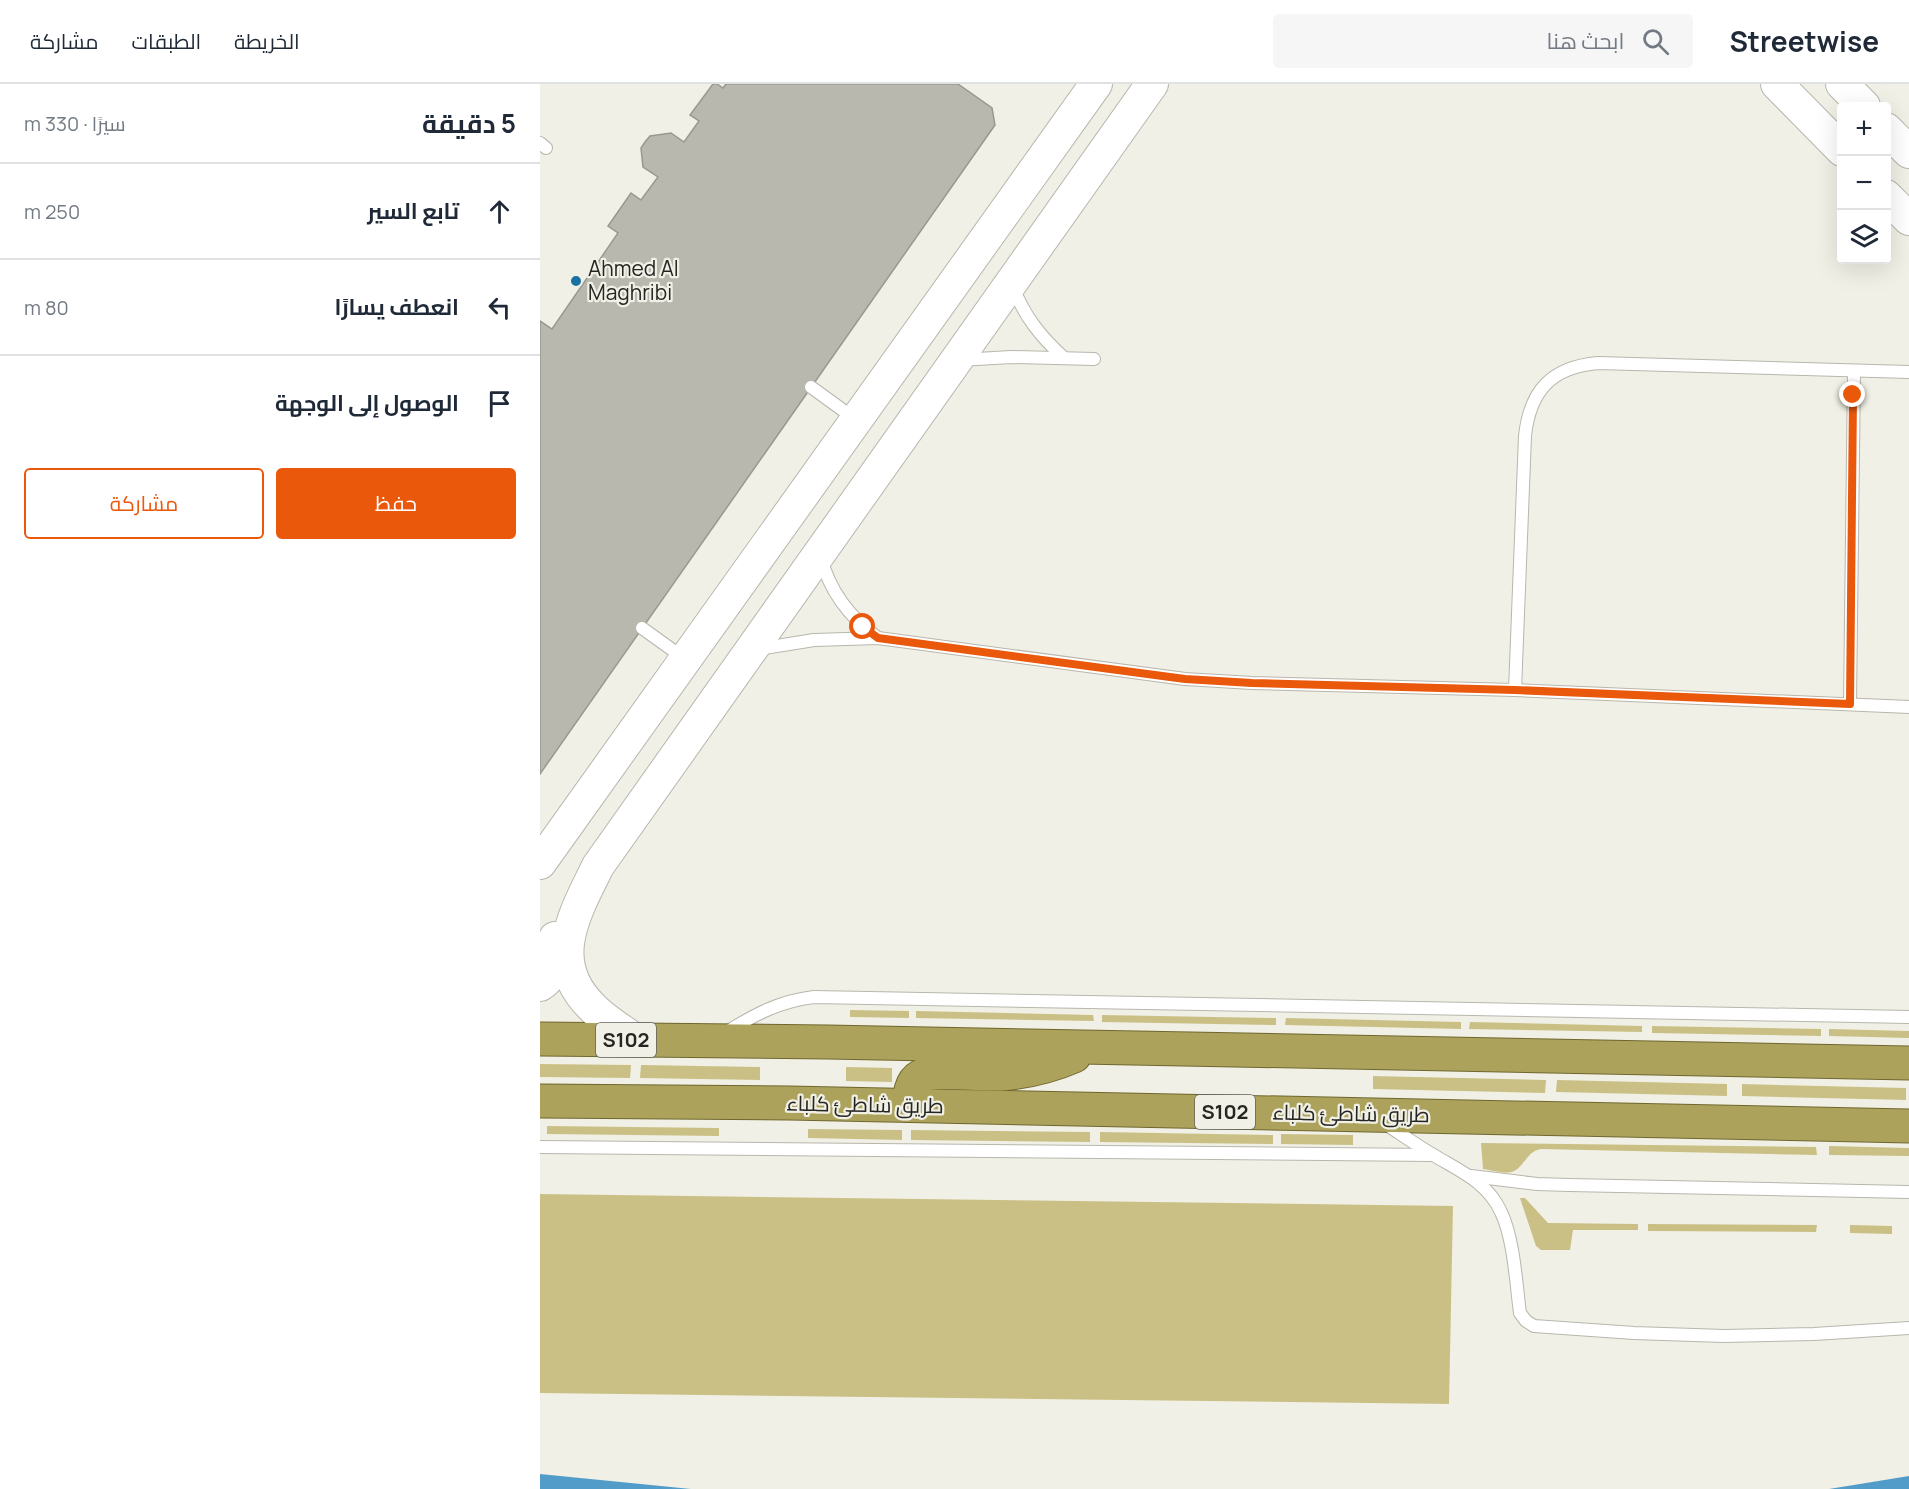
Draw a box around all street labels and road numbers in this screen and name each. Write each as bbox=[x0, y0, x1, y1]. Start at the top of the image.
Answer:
road number: S102 bbox=[596, 1023, 656, 1057]
street label: طريق شاطئ كلباء bbox=[786, 1089, 944, 1119]
road number: S102 bbox=[1195, 1095, 1255, 1129]
street label: طريق شاطئ كلباء bbox=[1272, 1098, 1430, 1128]

